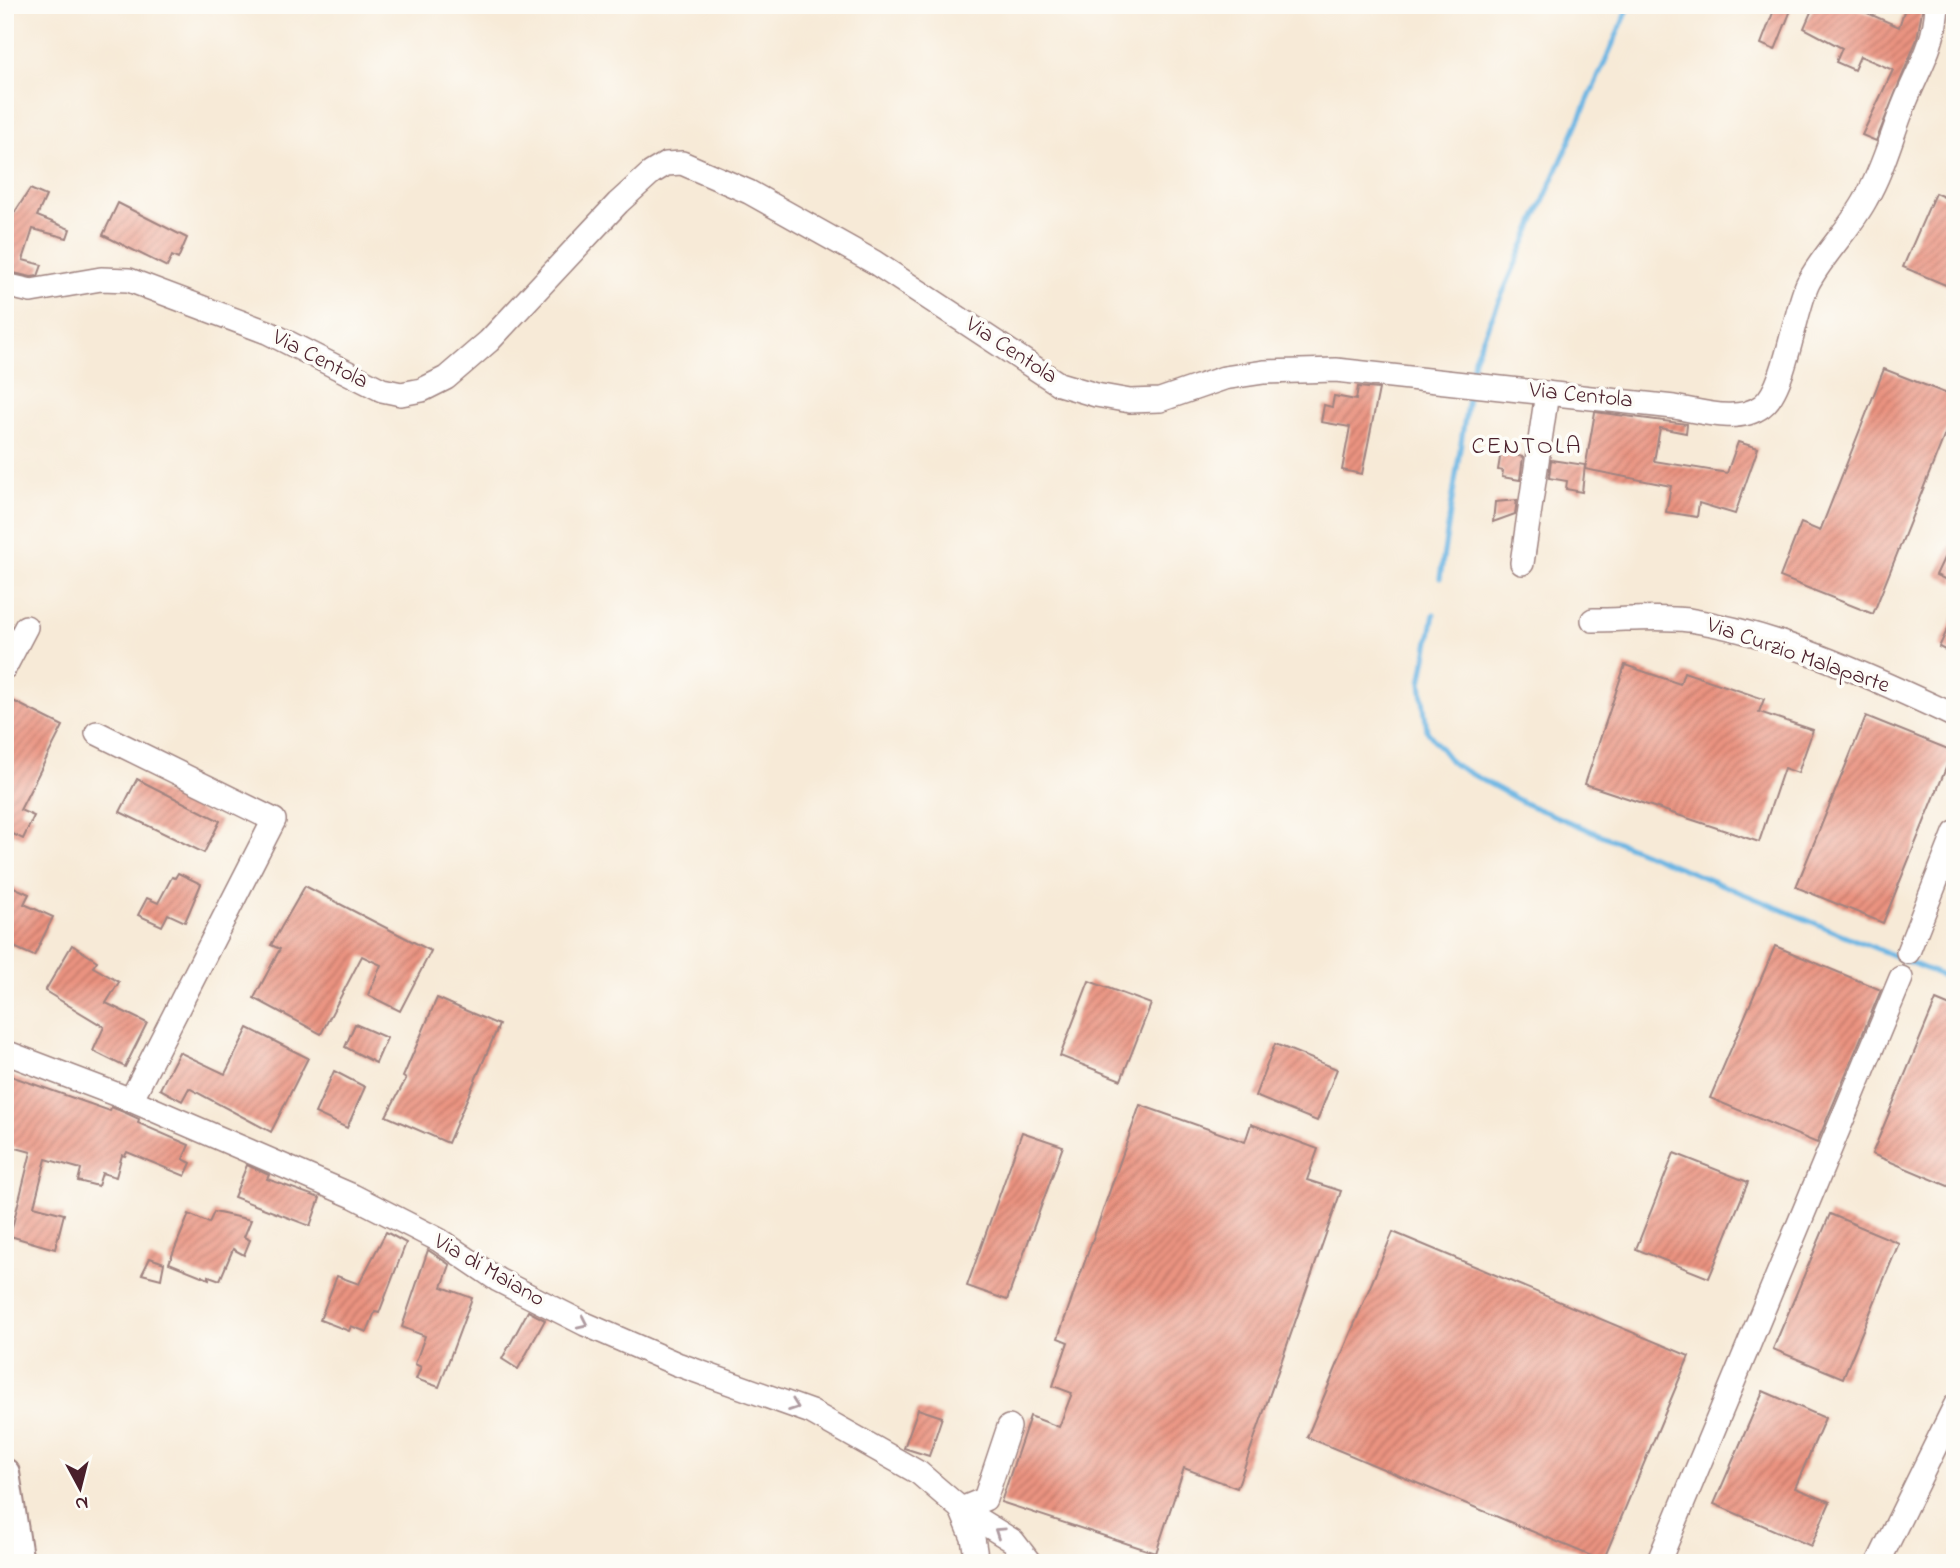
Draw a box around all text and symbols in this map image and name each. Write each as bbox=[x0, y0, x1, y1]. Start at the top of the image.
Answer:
street label: Via Centola bbox=[958, 308, 1064, 393]
street label: Via Centola bbox=[265, 321, 374, 398]
street label: Via Centola bbox=[1527, 374, 1634, 418]
district label: CENTOLA bbox=[1471, 430, 1583, 465]
street label: Via Curzio Malaparte bbox=[1701, 609, 1894, 703]
street label: Via di Maiano bbox=[426, 1225, 551, 1316]
one-way arrow bbox=[576, 1314, 588, 1328]
one-way arrow bbox=[788, 1398, 800, 1412]
north arrow bbox=[46, 1452, 116, 1522]
text: N bbox=[74, 1488, 90, 1517]
one-way arrow bbox=[994, 1527, 1007, 1540]

